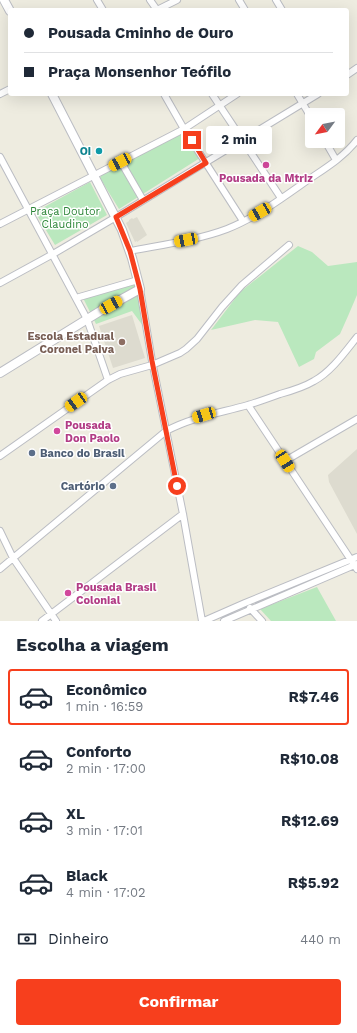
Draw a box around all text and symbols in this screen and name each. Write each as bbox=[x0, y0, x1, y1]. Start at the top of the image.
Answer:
text: Pousada Cminho de Ouro bbox=[48, 24, 234, 42]
text: Praça Monsenhor Teófilo bbox=[48, 63, 231, 81]
north arrow bbox=[305, 108, 345, 148]
map controls bbox=[305, 108, 345, 148]
callout: 2 min bbox=[206, 126, 272, 154]
route end bbox=[183, 131, 201, 149]
text: 2 min bbox=[221, 132, 257, 147]
place label: Oi bbox=[80, 145, 91, 158]
marker: Oi bbox=[94, 146, 104, 156]
car bbox=[107, 151, 133, 173]
marker: Pousada da Mtriz bbox=[261, 160, 271, 170]
place label: Pousada da Mtriz bbox=[219, 172, 313, 185]
car bbox=[247, 201, 273, 223]
park label: Praça Doutor Claudino bbox=[30, 205, 101, 231]
car bbox=[173, 232, 199, 248]
car bbox=[98, 294, 124, 316]
place label: Escola Estadual Coronel Paiva bbox=[28, 330, 115, 356]
marker: Escola Estadual Coronel Paiva bbox=[117, 337, 127, 347]
car bbox=[63, 390, 89, 414]
car bbox=[191, 406, 217, 424]
place label: Pousada Don Paolo bbox=[65, 419, 120, 445]
marker: Pousada Don Paolo bbox=[52, 426, 62, 436]
place label: Banco do Brasil bbox=[40, 447, 125, 460]
marker: Banco do Brasil bbox=[27, 448, 37, 458]
car bbox=[273, 448, 297, 474]
route start bbox=[168, 477, 186, 495]
place label: Cartório bbox=[61, 480, 105, 493]
marker: Cartório bbox=[108, 481, 118, 491]
place label: Pousada Brasil Colonial bbox=[76, 581, 157, 607]
marker: Pousada Brasil Colonial bbox=[63, 588, 73, 598]
text: Escolha a viagem bbox=[16, 634, 169, 655]
icon: car bbox=[18, 679, 54, 715]
text: Econômico bbox=[66, 681, 147, 699]
text: R$7.46 bbox=[289, 688, 339, 706]
text: 1 min · 16:59 bbox=[66, 699, 143, 714]
icon: car bbox=[18, 741, 54, 777]
text: Conforto bbox=[66, 743, 131, 761]
text: R$10.08 bbox=[280, 750, 339, 768]
text: 2 min · 17:00 bbox=[66, 761, 146, 776]
icon: car bbox=[18, 803, 54, 839]
text: XL bbox=[66, 805, 85, 823]
text: R$12.69 bbox=[281, 812, 339, 830]
text: 3 min · 17:01 bbox=[66, 823, 143, 838]
icon: car bbox=[18, 865, 54, 901]
text: Black bbox=[66, 867, 108, 885]
text: R$5.92 bbox=[288, 874, 339, 892]
text: 4 min · 17:02 bbox=[66, 885, 146, 900]
icon: cash bbox=[16, 928, 38, 950]
text: Dinheiro bbox=[48, 930, 109, 948]
text: 440 m bbox=[300, 932, 341, 947]
button: Confirmar bbox=[16, 979, 341, 1025]

